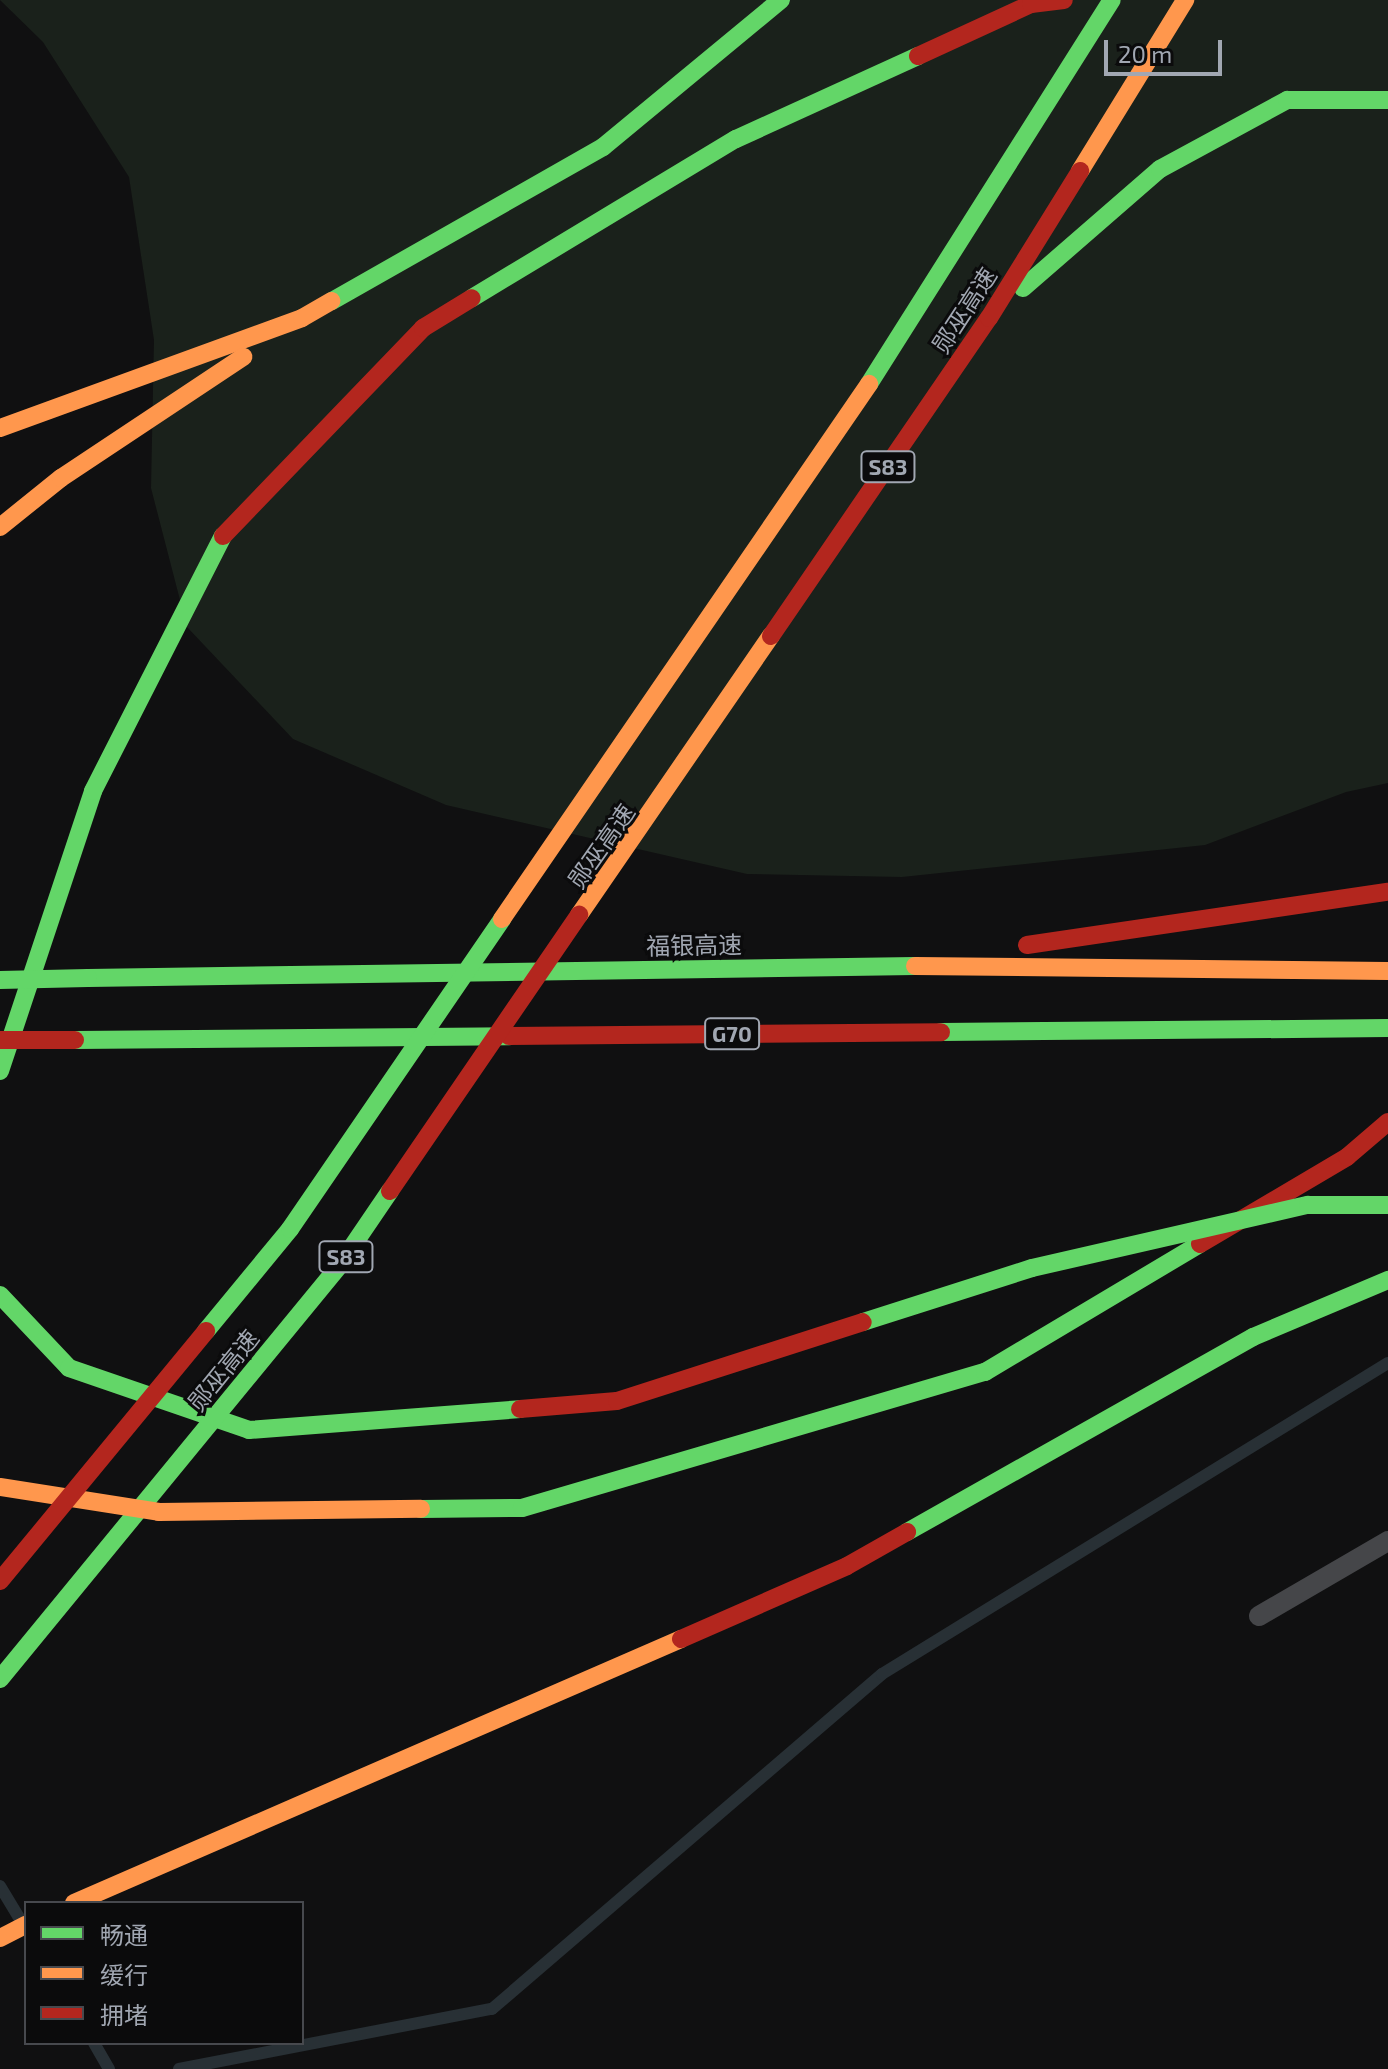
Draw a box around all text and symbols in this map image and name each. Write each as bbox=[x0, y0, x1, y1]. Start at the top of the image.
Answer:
scale bar bbox=[1108, 24, 1226, 74]
text: 20 m bbox=[1118, 39, 1172, 68]
street label: 郧巫高速 bbox=[926, 262, 1002, 358]
road number: S83 bbox=[860, 449, 916, 485]
street label: 郧巫高速 bbox=[562, 798, 640, 894]
street label: 福银高速 bbox=[646, 930, 742, 960]
road number: G70 bbox=[704, 1016, 760, 1052]
road number: S83 bbox=[318, 1239, 374, 1275]
street label: 郧巫高速 bbox=[182, 1324, 264, 1416]
legend bbox=[24, 1901, 304, 2045]
text: 畅通 bbox=[100, 1920, 148, 1949]
text: 缓行 bbox=[100, 1960, 148, 1989]
text: 拥堵 bbox=[100, 2000, 148, 2029]

